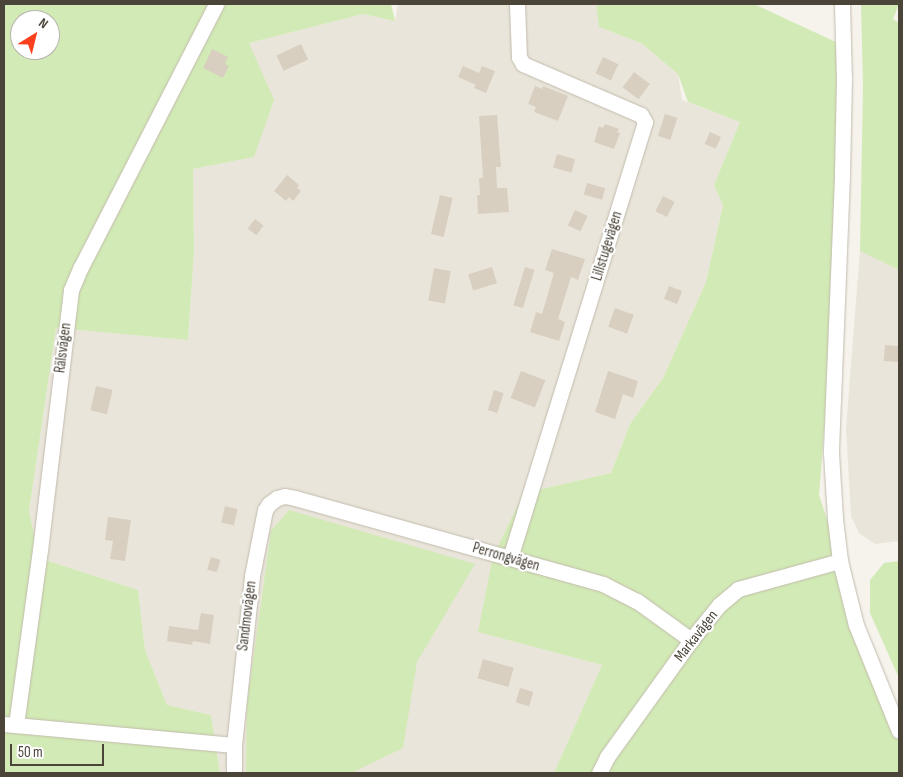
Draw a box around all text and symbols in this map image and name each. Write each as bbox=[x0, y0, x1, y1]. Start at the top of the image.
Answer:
north arrow bbox=[10, 10, 60, 60]
text: N bbox=[35, 14, 52, 32]
street label: Lillstugevägen bbox=[588, 209, 626, 283]
street label: Rälsvägen bbox=[51, 322, 75, 374]
street label: Perrongvägen bbox=[470, 539, 542, 575]
street label: Sandmovägen bbox=[234, 580, 260, 652]
street label: Markavägen bbox=[670, 607, 722, 665]
scale bar bbox=[12, 734, 106, 766]
text: 50 m bbox=[18, 743, 43, 762]

